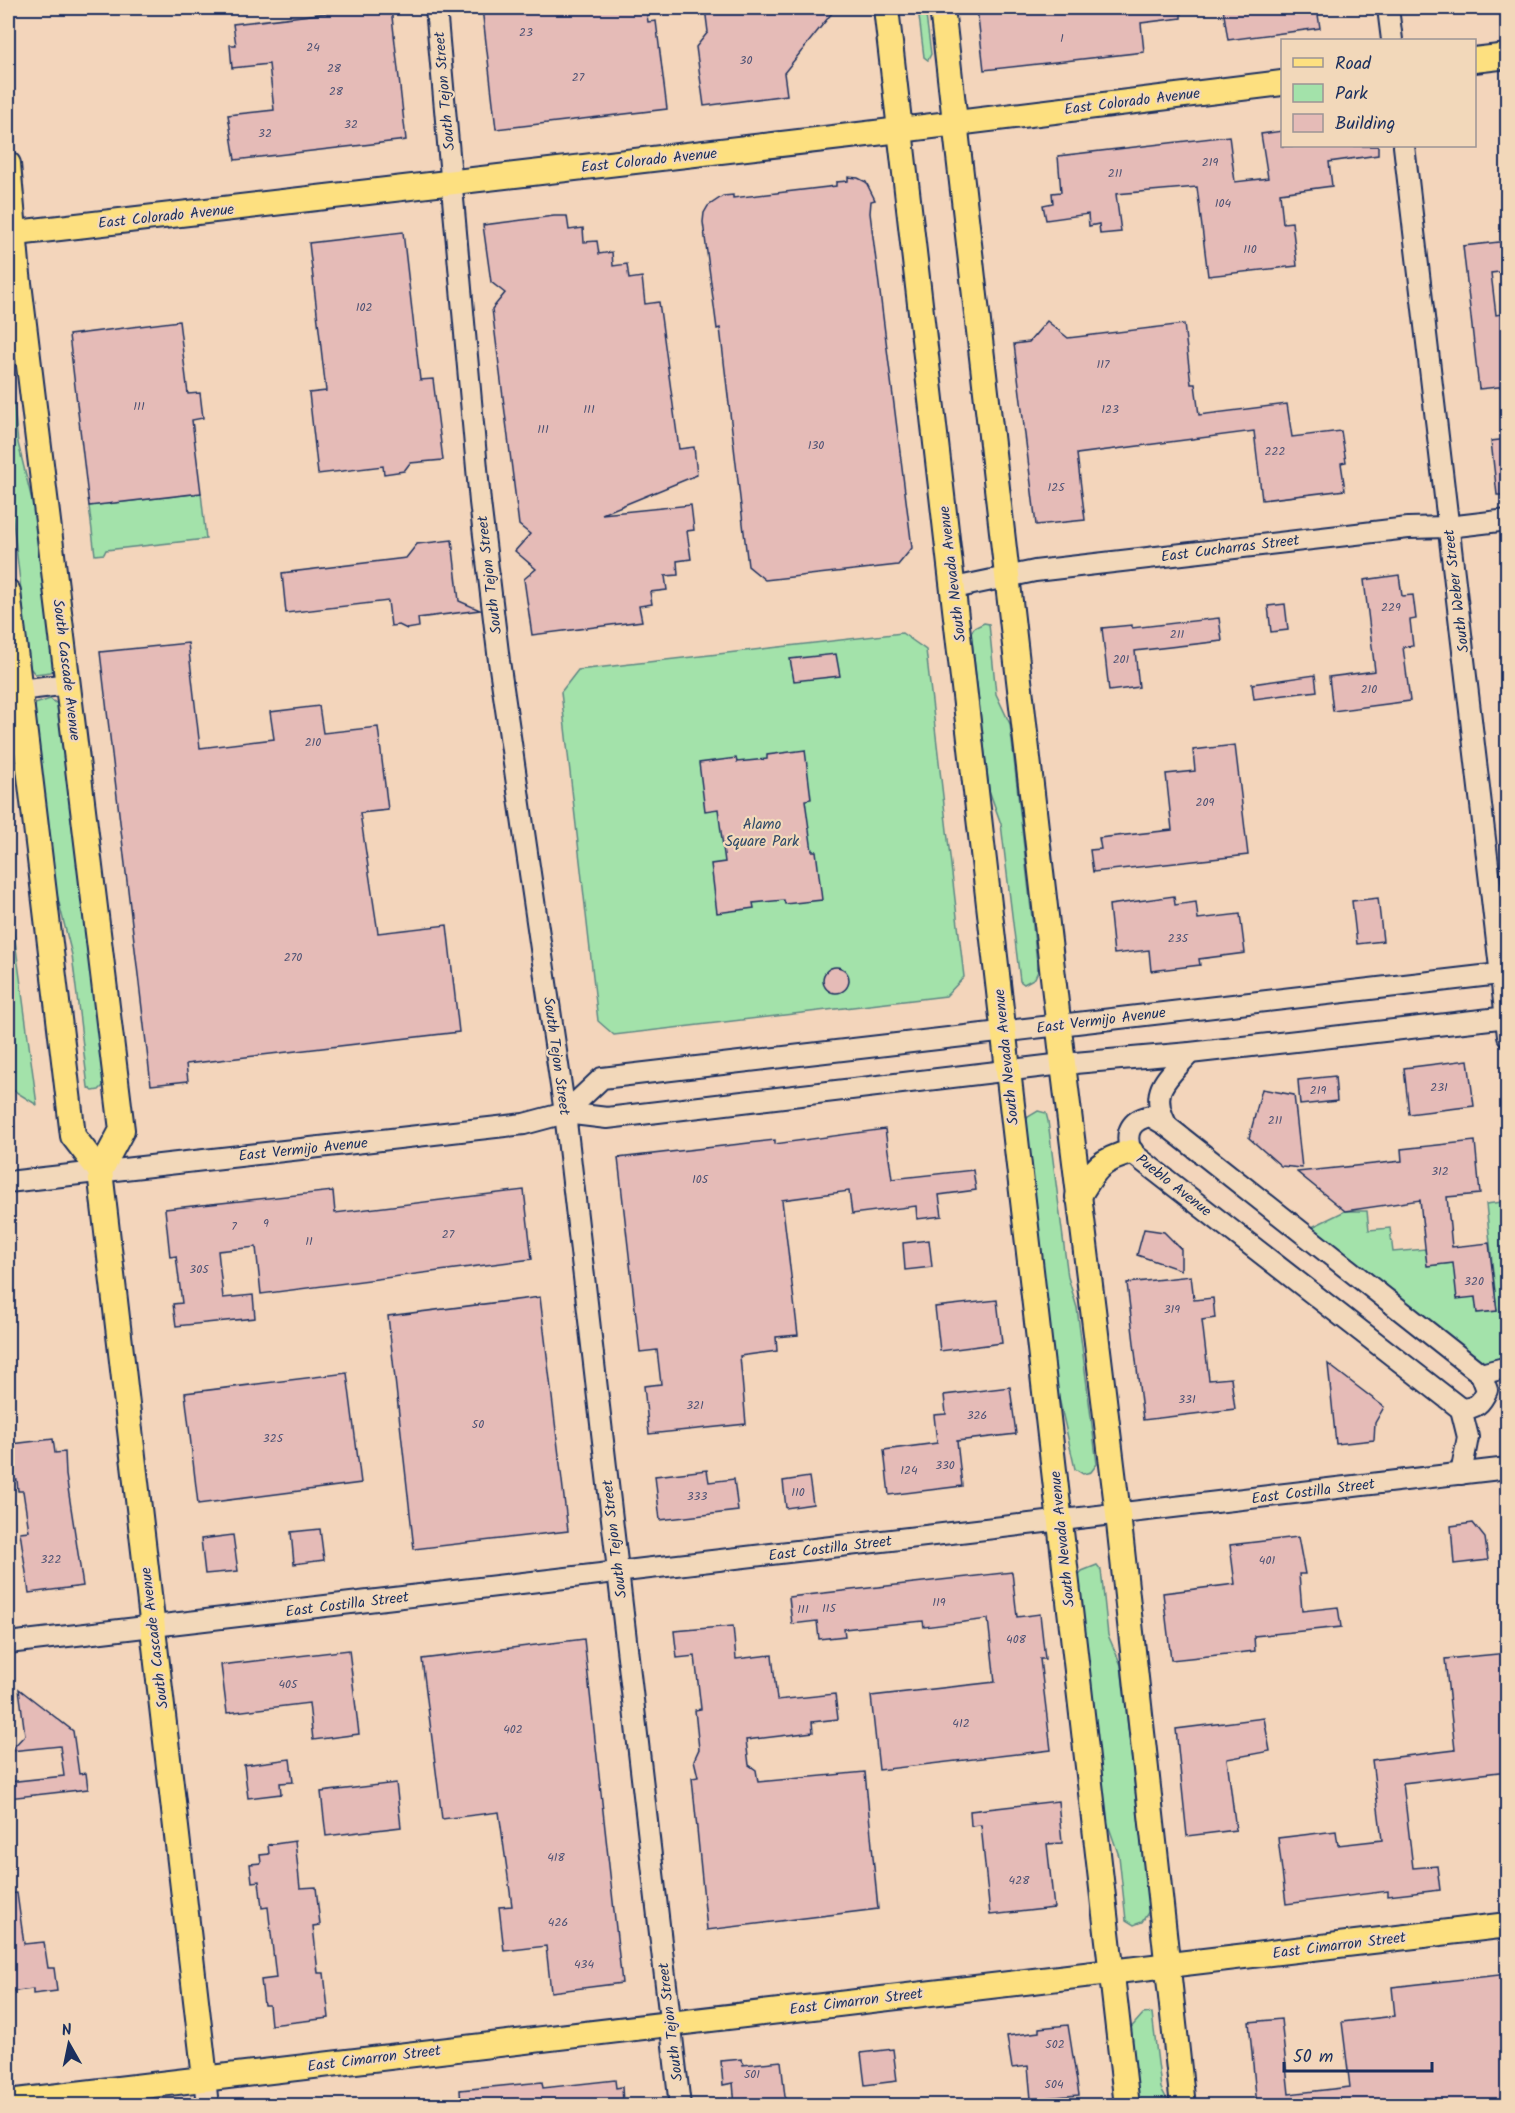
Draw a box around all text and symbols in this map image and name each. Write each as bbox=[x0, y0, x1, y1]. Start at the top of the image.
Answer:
house number: 23 bbox=[519, 23, 533, 42]
house number: 1 bbox=[1060, 29, 1064, 48]
street label: South Tejon Street bbox=[428, 30, 462, 151]
house number: 24 bbox=[306, 38, 320, 57]
legend bbox=[1281, 39, 1476, 147]
text: Road bbox=[1335, 50, 1372, 79]
house number: 30 bbox=[740, 51, 752, 70]
house number: 28 bbox=[327, 59, 342, 78]
house number: 27 bbox=[572, 68, 585, 87]
text: Park bbox=[1335, 80, 1368, 109]
house number: 28 bbox=[329, 82, 344, 101]
street label: East Colorado Avenue bbox=[1063, 82, 1202, 122]
text: Building bbox=[1335, 110, 1395, 139]
house number: 32 bbox=[344, 115, 358, 134]
house number: 32 bbox=[258, 124, 272, 143]
street label: East Colorado Avenue bbox=[580, 142, 719, 180]
house number: 219 bbox=[1202, 153, 1218, 172]
house number: 211 bbox=[1108, 164, 1122, 183]
house number: 104 bbox=[1215, 194, 1232, 213]
street label: East Colorado Avenue bbox=[97, 198, 236, 236]
house number: 110 bbox=[1243, 240, 1257, 259]
house number: 102 bbox=[356, 298, 372, 317]
house number: 117 bbox=[1096, 355, 1110, 374]
house number: 111 bbox=[133, 397, 145, 416]
house number: 111 bbox=[583, 400, 595, 419]
house number: 123 bbox=[1101, 400, 1119, 419]
house number: 111 bbox=[537, 420, 549, 439]
house number: 130 bbox=[808, 436, 824, 455]
house number: 222 bbox=[1265, 442, 1285, 461]
house number: 125 bbox=[1047, 478, 1066, 497]
street label: South Nevada Avenue bbox=[933, 504, 973, 643]
street label: South Tejon Street bbox=[471, 514, 509, 636]
street label: South Weber Street bbox=[1438, 528, 1476, 654]
street label: East Cucharras Street bbox=[1159, 529, 1301, 569]
street label: South Cascade Avenue bbox=[45, 598, 87, 742]
house number: 229 bbox=[1381, 598, 1401, 617]
house number: 211 bbox=[1170, 625, 1184, 644]
house number: 201 bbox=[1113, 650, 1130, 669]
house number: 210 bbox=[1361, 680, 1377, 699]
house number: 210 bbox=[305, 733, 321, 752]
house number: 209 bbox=[1196, 793, 1215, 812]
park label: Alamo Square Park bbox=[725, 813, 800, 854]
house number: 235 bbox=[1168, 929, 1190, 948]
house number: 270 bbox=[284, 948, 302, 967]
street label: South Nevada Avenue bbox=[988, 987, 1026, 1126]
street label: South Tejon Street bbox=[536, 995, 576, 1117]
street label: East Vermijo Avenue bbox=[1035, 1001, 1167, 1041]
house number: 231 bbox=[1430, 1078, 1448, 1097]
house number: 219 bbox=[1310, 1081, 1326, 1100]
house number: 211 bbox=[1268, 1111, 1282, 1130]
street label: East Vermijo Avenue bbox=[237, 1131, 369, 1169]
street label: Pueblo Avenue bbox=[1130, 1148, 1217, 1223]
house number: 312 bbox=[1431, 1162, 1449, 1181]
house number: 105 bbox=[692, 1170, 710, 1189]
house number: 9 bbox=[263, 1214, 269, 1233]
house number: 7 bbox=[231, 1217, 237, 1236]
house number: 27 bbox=[442, 1225, 455, 1244]
house number: 11 bbox=[305, 1232, 313, 1251]
house number: 305 bbox=[189, 1260, 210, 1279]
house number: 320 bbox=[1464, 1272, 1484, 1291]
house number: 319 bbox=[1164, 1300, 1180, 1319]
house number: 331 bbox=[1178, 1390, 1196, 1409]
house number: 321 bbox=[686, 1396, 704, 1415]
house number: 326 bbox=[967, 1406, 987, 1425]
house number: 50 bbox=[472, 1415, 484, 1434]
house number: 325 bbox=[263, 1429, 285, 1448]
house number: 330 bbox=[935, 1456, 955, 1475]
house number: 124 bbox=[900, 1461, 918, 1480]
street label: South Nevada Avenue bbox=[1044, 1469, 1082, 1608]
street label: East Costilla Street bbox=[1250, 1473, 1376, 1511]
street label: South Tejon Street bbox=[596, 1478, 634, 1600]
house number: 110 bbox=[791, 1483, 805, 1502]
house number: 333 bbox=[687, 1487, 707, 1506]
street label: East Costilla Street bbox=[767, 1530, 893, 1568]
house number: 322 bbox=[41, 1550, 61, 1569]
house number: 401 bbox=[1259, 1551, 1275, 1570]
street label: South Cascade Avenue bbox=[134, 1566, 176, 1710]
street label: East Costilla Street bbox=[284, 1586, 410, 1624]
house number: 119 bbox=[932, 1593, 946, 1612]
house number: 115 bbox=[822, 1599, 838, 1618]
house number: 111 bbox=[797, 1600, 809, 1619]
house number: 408 bbox=[1006, 1630, 1027, 1649]
house number: 405 bbox=[278, 1675, 299, 1694]
house number: 412 bbox=[952, 1714, 970, 1733]
house number: 402 bbox=[503, 1720, 523, 1739]
house number: 418 bbox=[547, 1848, 566, 1867]
house number: 428 bbox=[1009, 1871, 1030, 1890]
house number: 426 bbox=[548, 1913, 568, 1932]
street label: East Cimarron Street bbox=[1271, 1926, 1407, 1966]
house number: 434 bbox=[574, 1955, 594, 1974]
street label: South Tejon Street bbox=[652, 1961, 690, 2083]
street label: East Cimarron Street bbox=[788, 1982, 924, 2022]
north arrow bbox=[39, 2014, 99, 2074]
text: N bbox=[60, 2018, 74, 2044]
house number: 502 bbox=[1045, 2035, 1065, 2054]
scale bar bbox=[1284, 2035, 1432, 2073]
street label: East Cimarron Street bbox=[306, 2039, 442, 2079]
text: 50 m bbox=[1293, 2043, 1333, 2072]
house number: 501 bbox=[744, 2065, 760, 2084]
house number: 504 bbox=[1044, 2075, 1064, 2094]

